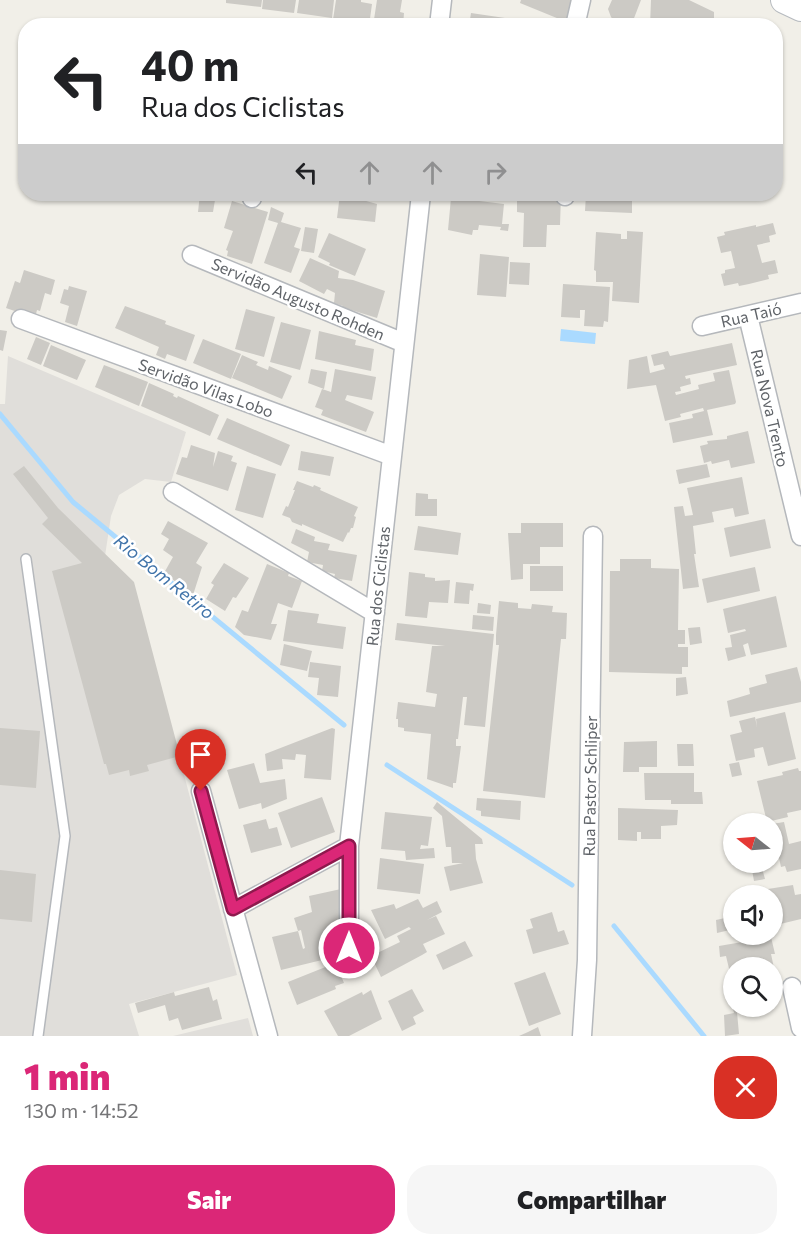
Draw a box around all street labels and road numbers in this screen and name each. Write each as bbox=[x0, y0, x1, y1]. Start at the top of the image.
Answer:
street label: Servidão Augusto Rohden bbox=[209, 253, 388, 344]
street label: Rua Taió bbox=[719, 298, 783, 331]
street label: Rua Nova Trento bbox=[748, 347, 793, 469]
street label: Servidão Vilas Lobo bbox=[136, 354, 276, 421]
street label: Rua dos Ciclistas bbox=[362, 525, 393, 647]
street label: Rua Pastor Schliper bbox=[579, 715, 600, 857]

